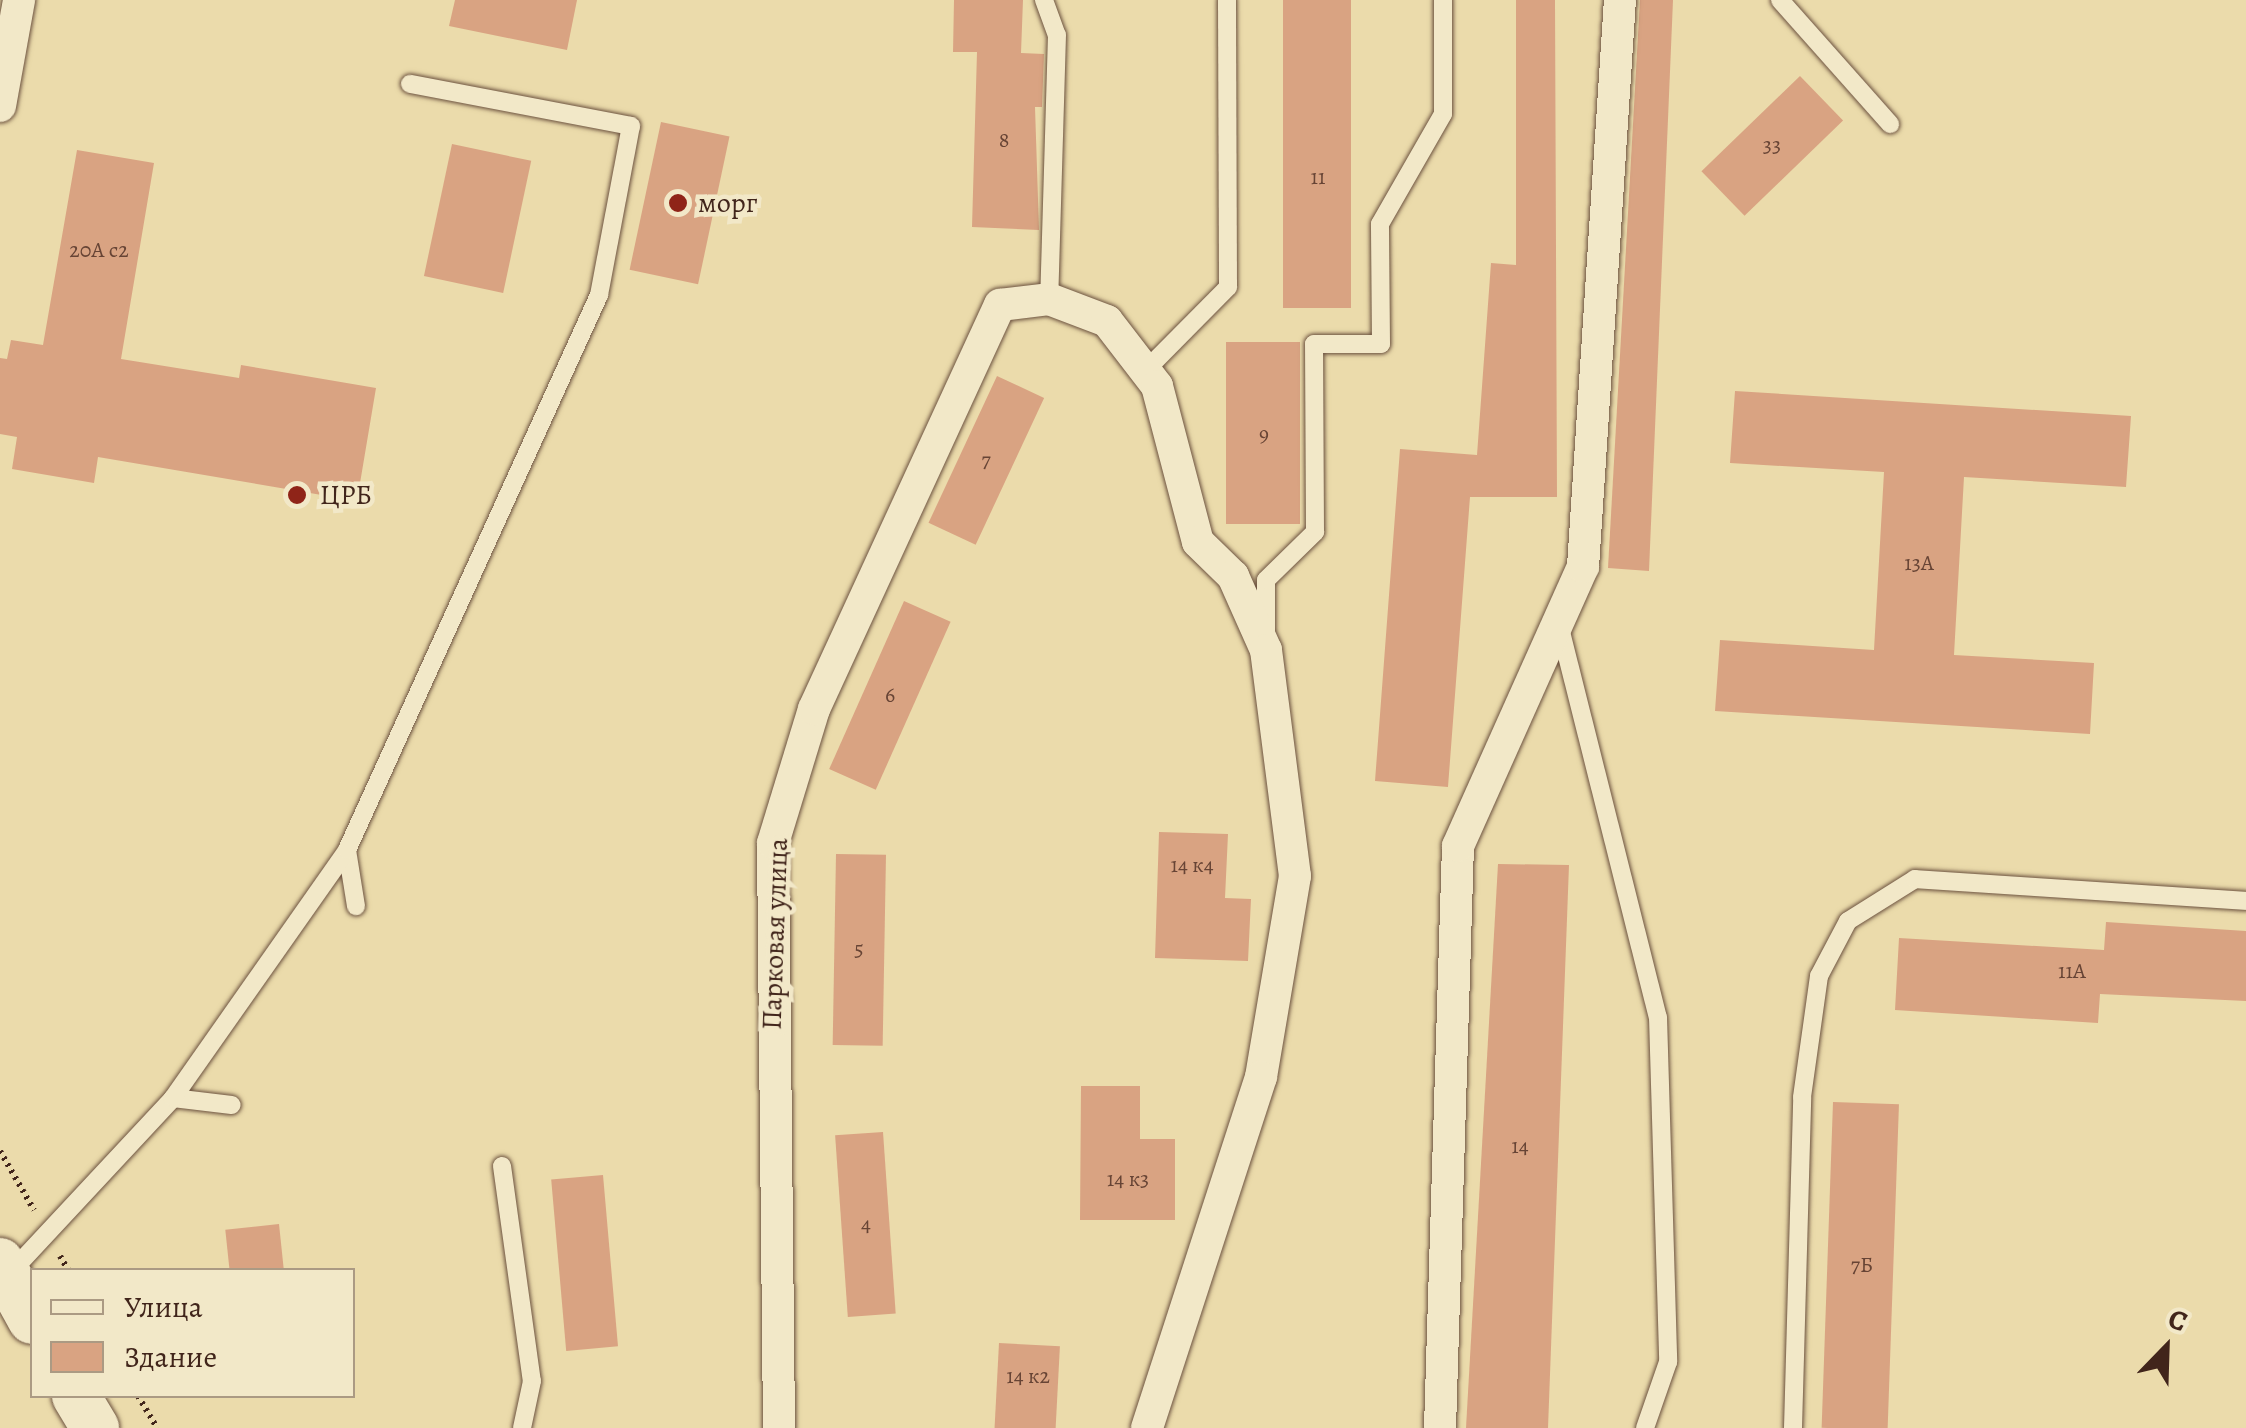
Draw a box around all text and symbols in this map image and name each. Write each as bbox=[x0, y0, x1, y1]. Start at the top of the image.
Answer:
house number: 8 bbox=[999, 128, 1009, 154]
house number: 33 bbox=[1763, 133, 1781, 159]
house number: 11 bbox=[1310, 165, 1326, 191]
place label: морг bbox=[698, 186, 757, 220]
marker: морг bbox=[667, 192, 689, 214]
house number: 20А с2 bbox=[69, 238, 129, 264]
house number: 9 bbox=[1259, 422, 1269, 448]
house number: 7 bbox=[981, 448, 991, 474]
place label: ЦРБ bbox=[320, 478, 372, 512]
marker: ЦРБ bbox=[284, 482, 310, 508]
house number: 13А bbox=[1904, 551, 1934, 577]
house number: 6 bbox=[885, 683, 895, 709]
street label: Парковая улица bbox=[755, 838, 795, 1030]
house number: 14 к4 bbox=[1170, 853, 1214, 879]
house number: 5 bbox=[854, 937, 864, 963]
house number: 11А bbox=[2058, 959, 2086, 985]
house number: 14 bbox=[1511, 1134, 1529, 1160]
house number: 14 к3 bbox=[1107, 1167, 1149, 1193]
house number: 4 bbox=[861, 1212, 871, 1238]
house number: 7Б bbox=[1851, 1253, 1873, 1279]
legend bbox=[30, 1268, 355, 1398]
text: Улица bbox=[124, 1287, 203, 1327]
north arrow bbox=[2116, 1298, 2216, 1398]
text: С bbox=[2162, 1300, 2193, 1341]
text: Здание bbox=[124, 1337, 217, 1377]
house number: 14 к2 bbox=[1006, 1364, 1050, 1390]

